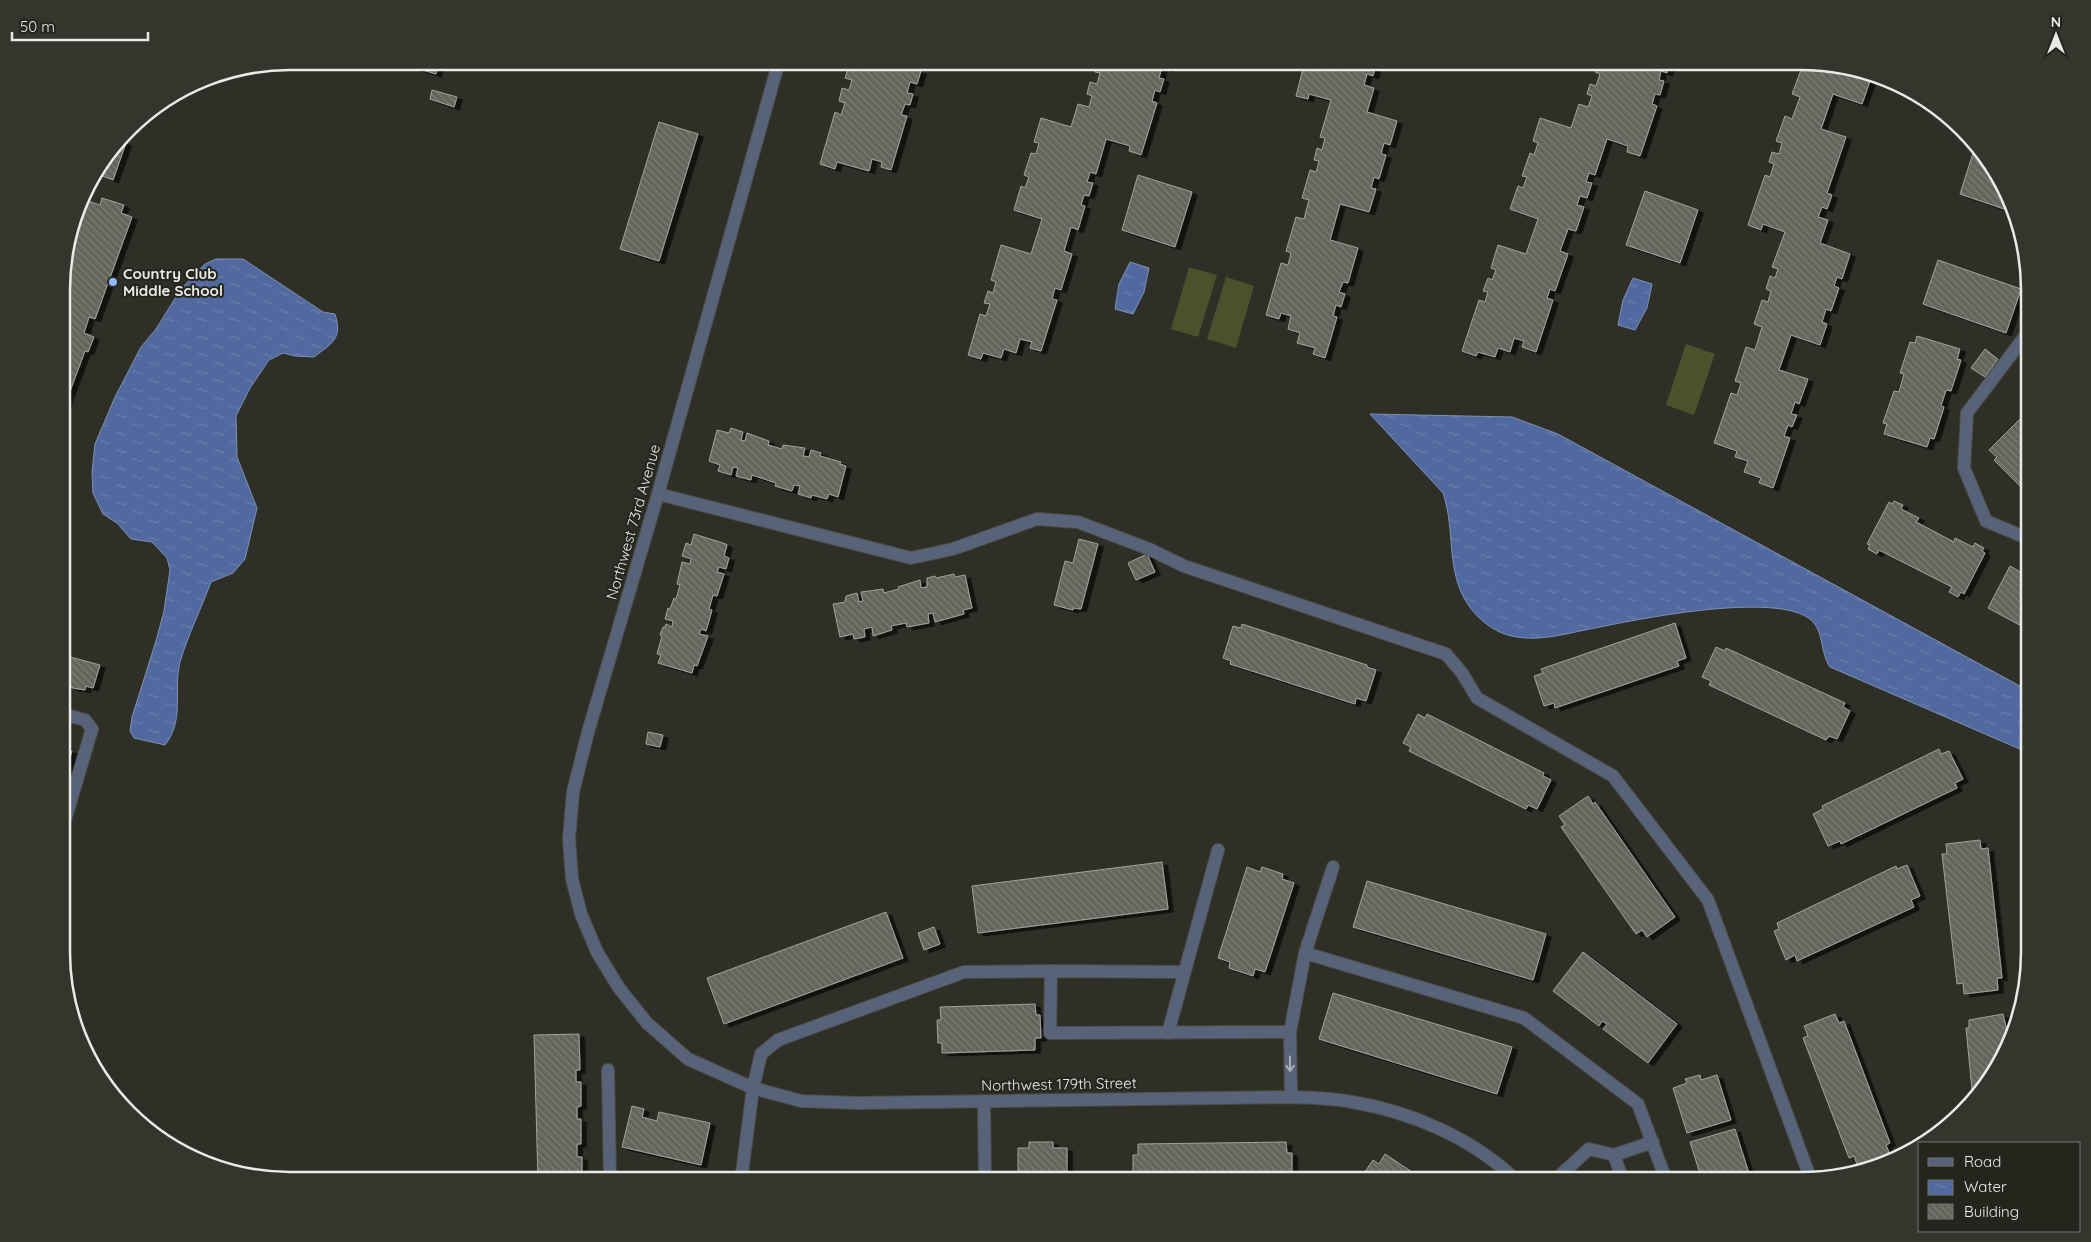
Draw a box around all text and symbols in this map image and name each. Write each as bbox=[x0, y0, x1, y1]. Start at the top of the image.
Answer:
scale bar bbox=[12, 10, 149, 42]
north arrow bbox=[2031, 10, 2081, 60]
text: N bbox=[2051, 13, 2061, 31]
text: 50 m bbox=[20, 17, 55, 36]
place label: Country Club Middle School bbox=[123, 264, 223, 300]
marker: Country Club Middle School bbox=[107, 276, 119, 288]
street label: Northwest 73rd Avenue bbox=[602, 442, 664, 602]
one-way arrow bbox=[1285, 1056, 1295, 1072]
street label: Northwest 179th Street bbox=[981, 1073, 1137, 1095]
legend bbox=[1918, 1142, 2081, 1232]
text: Road bbox=[1964, 1152, 2001, 1171]
text: Water bbox=[1964, 1177, 2007, 1196]
text: Building bbox=[1964, 1202, 2019, 1221]

